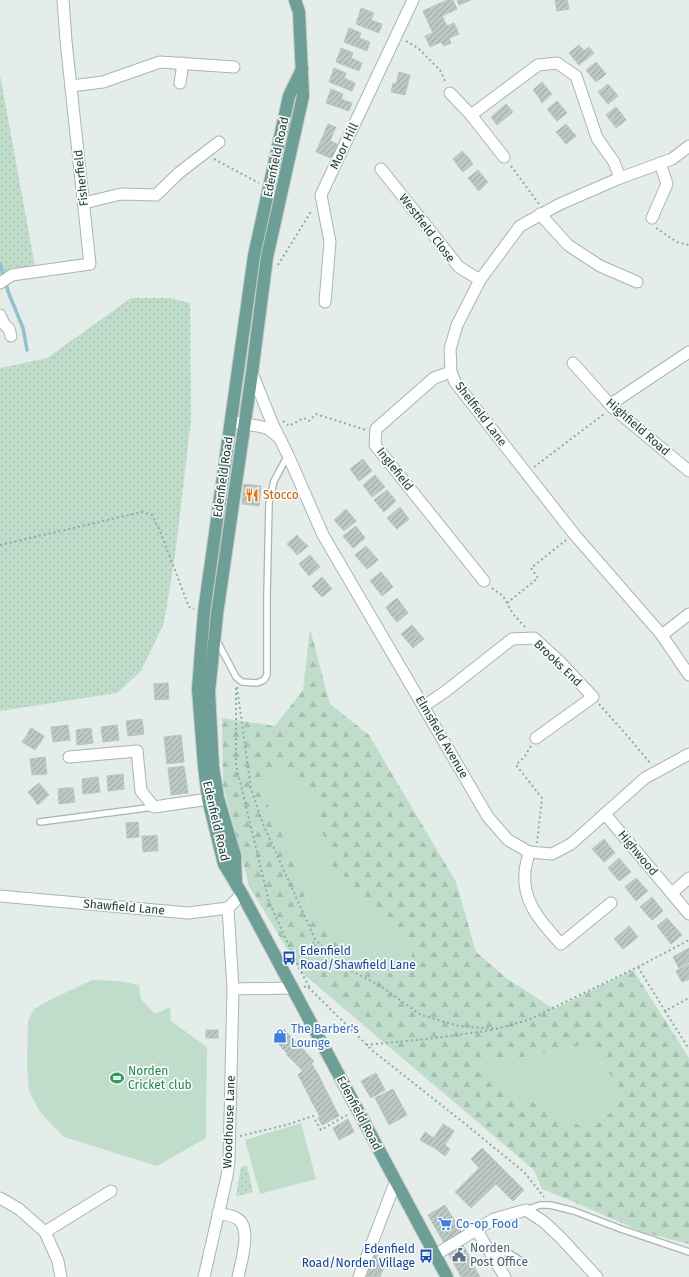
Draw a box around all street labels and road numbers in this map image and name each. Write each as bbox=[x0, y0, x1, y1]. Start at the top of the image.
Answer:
street label: Edenfield Road bbox=[261, 116, 291, 198]
street label: Moor Hill bbox=[327, 120, 361, 172]
street label: Fisherfield bbox=[71, 149, 91, 207]
street label: Westfield Close bbox=[396, 191, 458, 265]
street label: Shelfield Lane bbox=[452, 379, 510, 449]
street label: Highfield Road bbox=[603, 396, 673, 458]
street label: Edenfield Road bbox=[210, 435, 236, 519]
street label: Inglefield bbox=[374, 445, 416, 493]
street label: Brooks End bbox=[531, 637, 585, 689]
street label: Elmsfield Avenue bbox=[413, 693, 471, 781]
street label: Edenfield Road bbox=[200, 780, 232, 862]
street label: Highwood bbox=[615, 828, 661, 878]
street label: Shawfield Lane bbox=[83, 896, 165, 918]
street label: Edenfield Road bbox=[334, 1074, 384, 1152]
street label: Woodhouse Lane bbox=[220, 1075, 238, 1169]

